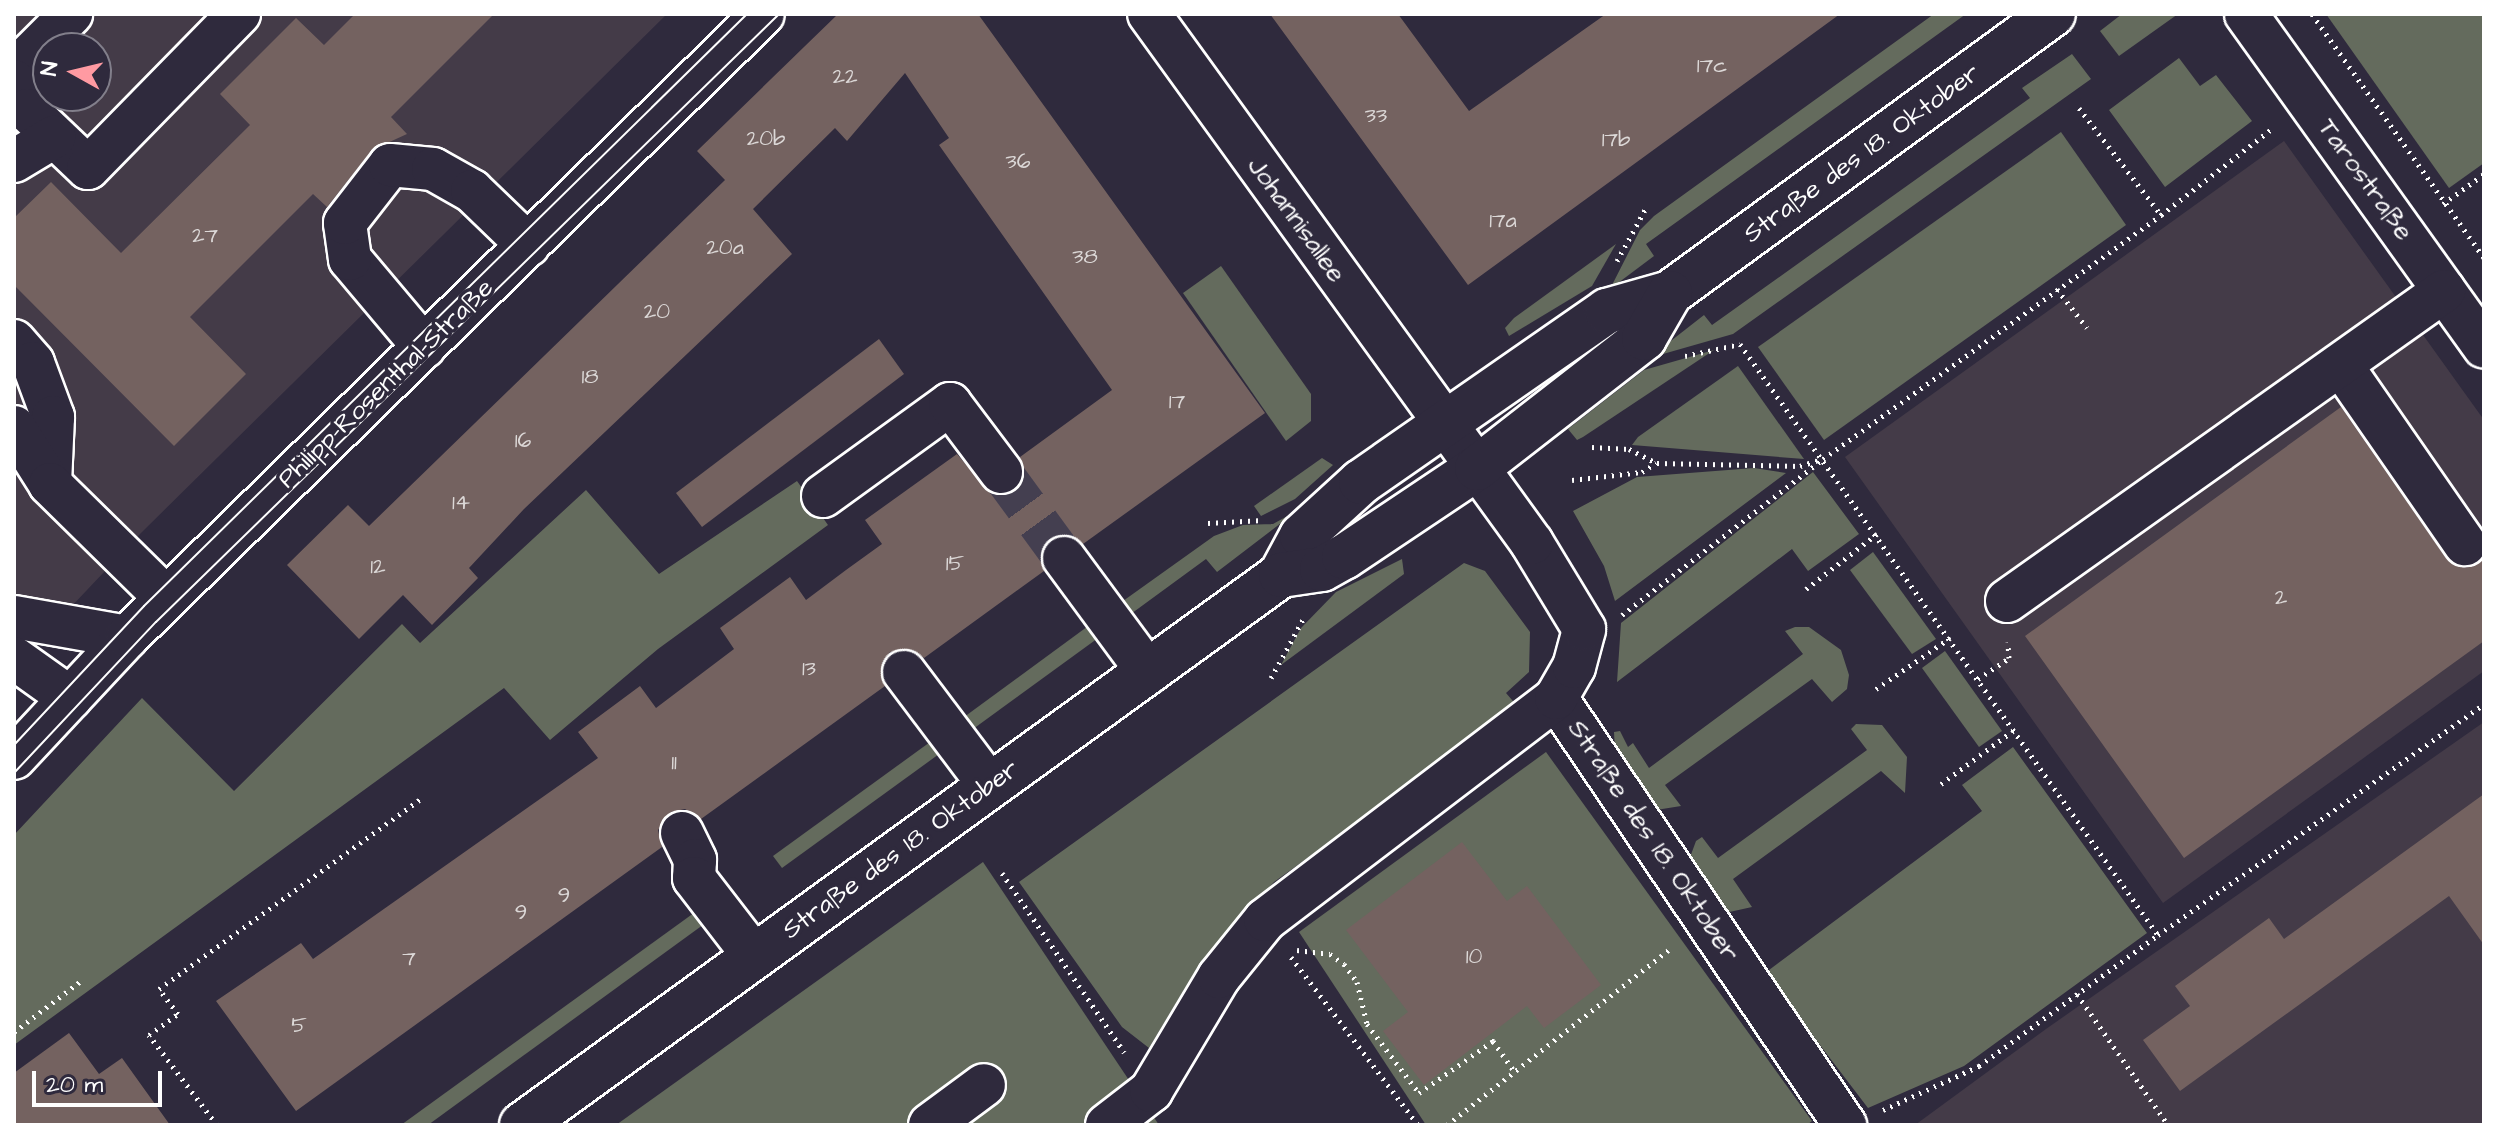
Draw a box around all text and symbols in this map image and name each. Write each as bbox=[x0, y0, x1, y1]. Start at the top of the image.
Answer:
north arrow bbox=[32, 32, 112, 112]
house number: 17c bbox=[1697, 53, 1727, 79]
street label: Straße des 18. Oktober bbox=[1738, 58, 1986, 250]
text: N bbox=[33, 60, 66, 78]
house number: 22 bbox=[832, 64, 858, 90]
house number: 33 bbox=[1365, 103, 1387, 129]
street label: Tarostraße bbox=[2311, 113, 2419, 247]
house number: 20b bbox=[747, 126, 785, 152]
house number: 17b bbox=[1602, 127, 1630, 153]
house number: 36 bbox=[1006, 149, 1030, 175]
street label: Johannisallee bbox=[1240, 151, 1352, 289]
house number: 17a bbox=[1489, 208, 1517, 234]
house number: 27 bbox=[192, 223, 218, 249]
house number: 20a bbox=[706, 235, 744, 261]
house number: 38 bbox=[1072, 244, 1098, 270]
street label: Philipp-Rosenthal-Straße bbox=[272, 273, 500, 495]
house number: 20 bbox=[644, 299, 670, 325]
house number: 18 bbox=[581, 364, 599, 390]
house number: 17 bbox=[1169, 389, 1185, 415]
house number: 16 bbox=[515, 428, 531, 454]
house number: 14 bbox=[452, 490, 470, 516]
house number: 15 bbox=[946, 551, 964, 577]
house number: 12 bbox=[370, 554, 386, 580]
house number: 2 bbox=[2275, 585, 2287, 611]
house number: 13 bbox=[802, 656, 816, 682]
street label: Straße des 18. Oktober bbox=[1561, 714, 1745, 968]
house number: 11 bbox=[671, 750, 677, 776]
street label: Straße des 18. Oktober bbox=[777, 754, 1025, 946]
house number: 9 bbox=[558, 883, 570, 909]
house number: 9 bbox=[515, 900, 527, 926]
house number: 10 bbox=[1466, 944, 1482, 970]
house number: 7 bbox=[402, 946, 416, 972]
house number: 5 bbox=[291, 1013, 307, 1039]
scale bar bbox=[36, 1055, 166, 1105]
text: 20 m bbox=[46, 1068, 103, 1102]

